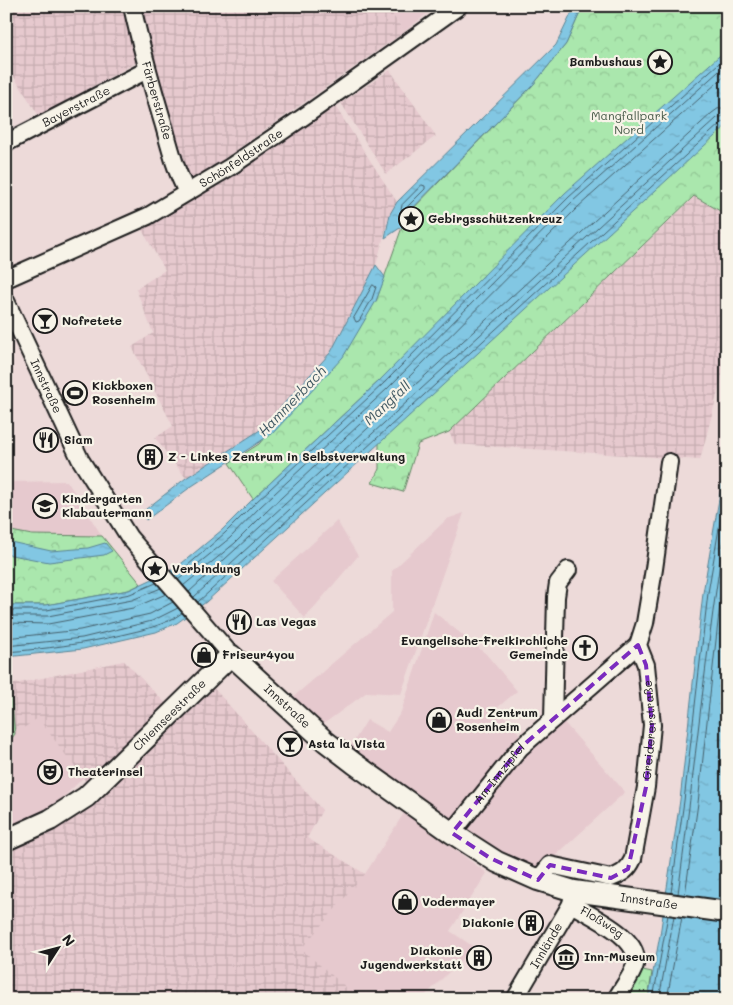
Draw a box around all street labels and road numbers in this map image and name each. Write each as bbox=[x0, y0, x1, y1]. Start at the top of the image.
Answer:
street label: Färberstraße bbox=[139, 59, 176, 141]
street label: Bayerstraße bbox=[39, 82, 112, 130]
street label: Schönfeldstraße bbox=[196, 124, 286, 191]
street label: Innstraße bbox=[27, 356, 66, 415]
street label: Chiemseestraße bbox=[129, 675, 209, 754]
street label: Greidererstraße bbox=[638, 679, 659, 781]
street label: Innstraße bbox=[261, 680, 315, 731]
street label: Am Innzipfel bbox=[470, 739, 527, 807]
street label: Innstraße bbox=[619, 888, 679, 912]
street label: Floßweg bbox=[578, 902, 628, 941]
street label: Innlände bbox=[526, 919, 565, 971]

